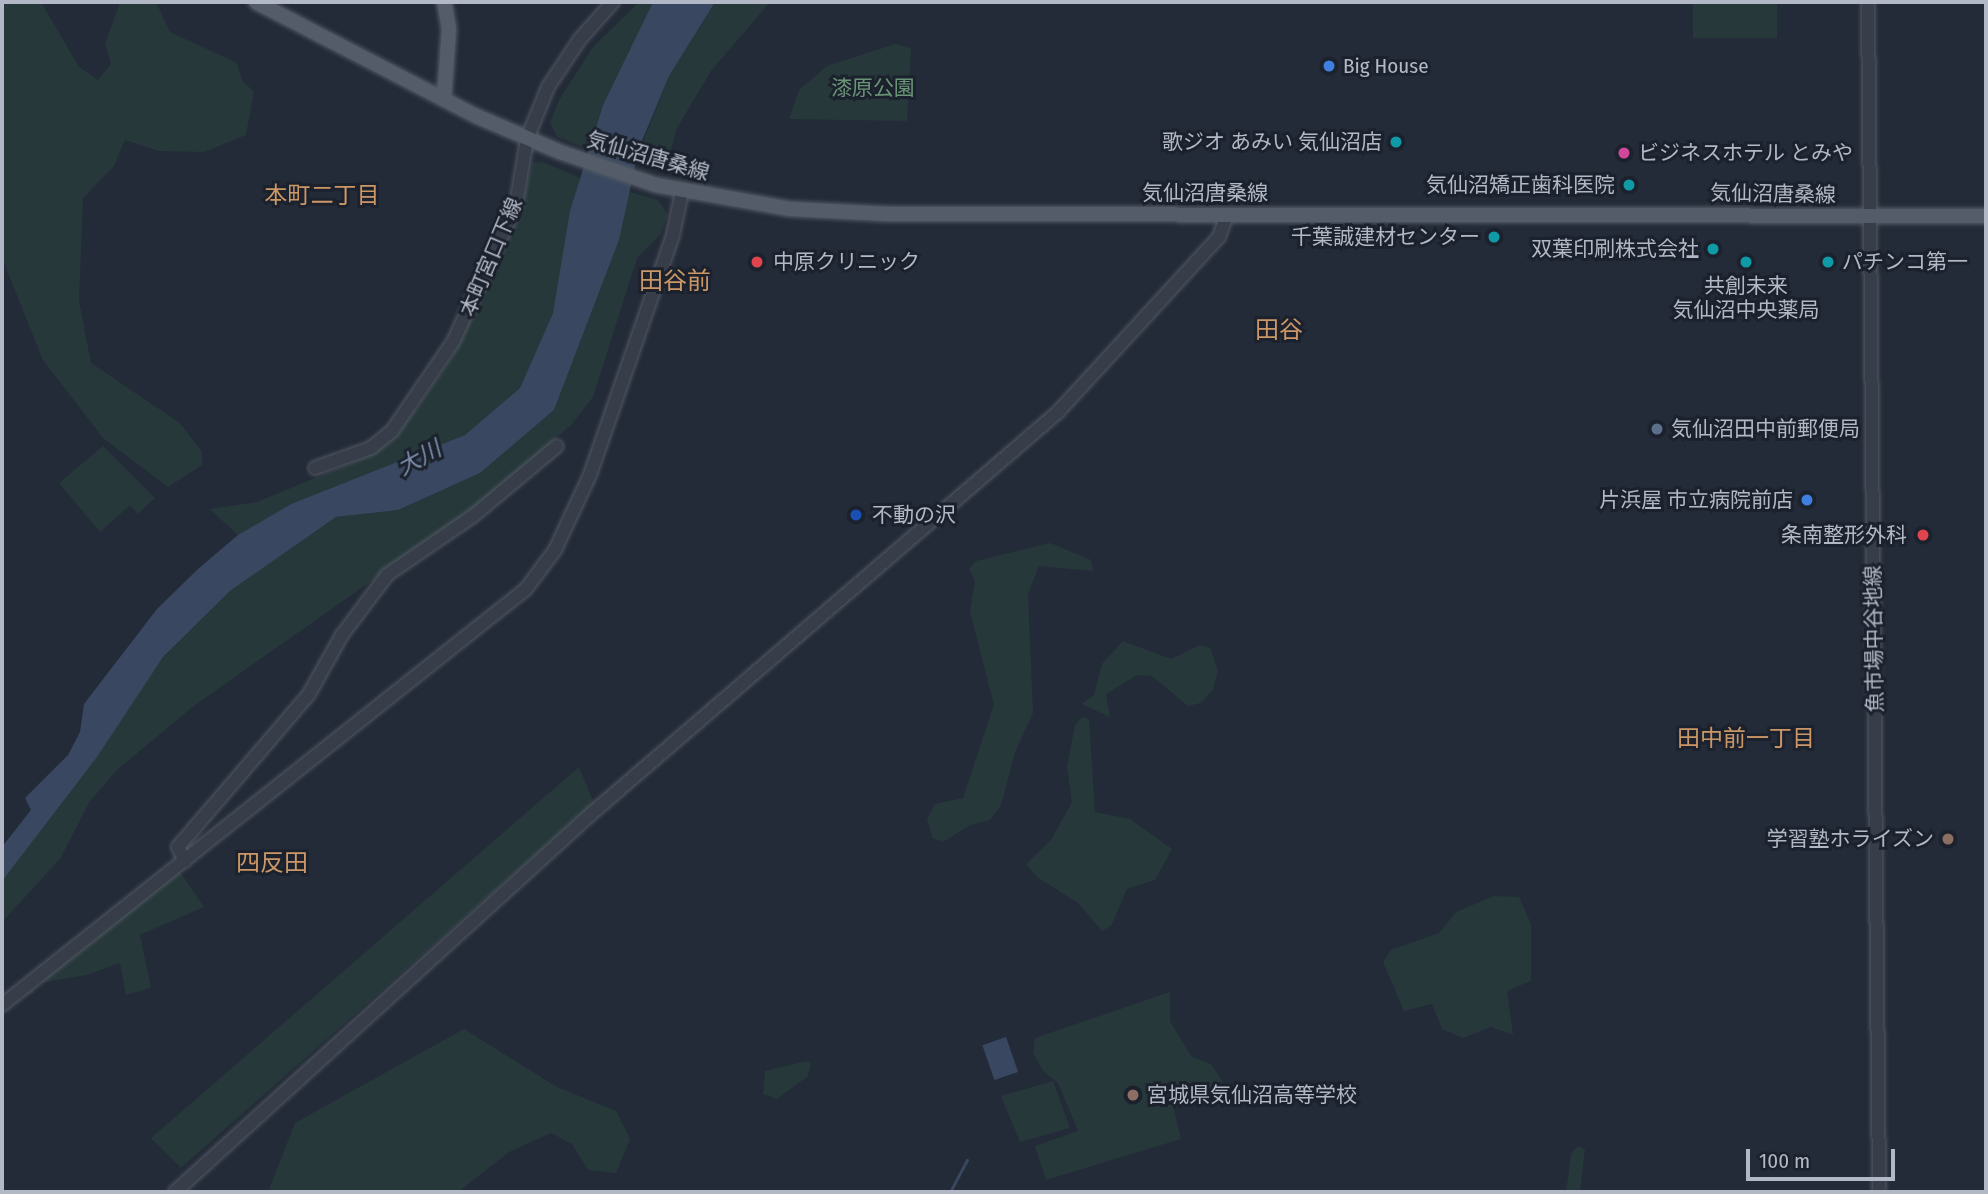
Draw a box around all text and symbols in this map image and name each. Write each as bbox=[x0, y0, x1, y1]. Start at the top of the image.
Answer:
place label: Big House bbox=[1343, 53, 1429, 79]
marker: Big House bbox=[1321, 58, 1337, 74]
park label: 漆原公園 bbox=[831, 75, 915, 101]
street label: 気仙沼唐桑線 bbox=[584, 127, 712, 185]
place label: 歌ジオ あみい 気仙沼店 bbox=[1162, 129, 1382, 155]
marker: 歌ジオ あみい 気仙沼店 bbox=[1388, 134, 1404, 150]
place label: ビジネスホテル とみや bbox=[1638, 140, 1853, 166]
marker: ビジネスホテル とみや bbox=[1616, 145, 1632, 161]
place label: 気仙沼矯正歯科医院 bbox=[1426, 172, 1615, 198]
marker: 気仙沼矯正歯科医院 bbox=[1621, 177, 1637, 193]
street label: 気仙沼唐桑線 bbox=[1142, 180, 1268, 206]
street label: 気仙沼唐桑線 bbox=[1710, 180, 1836, 208]
district label: 本町二丁目 bbox=[265, 181, 379, 209]
street label: 本町宮口下線 bbox=[455, 194, 527, 320]
place label: 千葉誠建材センター bbox=[1291, 224, 1480, 250]
marker: 千葉誠建材センター bbox=[1486, 229, 1502, 245]
place label: 双葉印刷株式会社 bbox=[1531, 236, 1699, 262]
marker: 双葉印刷株式会社 bbox=[1705, 241, 1721, 257]
place label: 中原クリニック bbox=[773, 249, 920, 275]
place label: パチンコ第一 bbox=[1842, 249, 1968, 275]
marker: 中原クリニック bbox=[747, 252, 767, 272]
marker: 共創未来 気仙沼中央薬局 bbox=[1738, 254, 1754, 270]
marker: パチンコ第一 bbox=[1820, 254, 1836, 270]
district label: 田谷前 bbox=[639, 268, 711, 296]
place label: 共創未来 気仙沼中央薬局 bbox=[1673, 273, 1819, 323]
district label: 田谷 bbox=[1255, 317, 1303, 345]
place label: 気仙沼田中前郵便局 bbox=[1671, 416, 1860, 442]
marker: 気仙沼田中前郵便局 bbox=[1649, 421, 1665, 437]
water label: 大川 bbox=[392, 435, 446, 481]
place label: 片浜屋 市立病院前店 bbox=[1599, 487, 1793, 513]
marker: 片浜屋 市立病院前店 bbox=[1799, 492, 1815, 508]
place label: 不動の沢 bbox=[872, 502, 956, 528]
marker: 不動の沢 bbox=[846, 505, 866, 525]
place label: 条南整形外科 bbox=[1781, 522, 1907, 548]
marker: 条南整形外科 bbox=[1913, 525, 1933, 545]
street label: 魚市場中谷地線 bbox=[1860, 565, 1888, 713]
district label: 田中前一丁目 bbox=[1677, 724, 1815, 752]
place label: 学習塾ホライズン bbox=[1766, 826, 1934, 852]
marker: 学習塾ホライズン bbox=[1940, 831, 1956, 847]
district label: 四反田 bbox=[236, 850, 308, 878]
place label: 宮城県気仙沼高等学校 bbox=[1147, 1082, 1357, 1108]
marker: 宮城県気仙沼高等学校 bbox=[1125, 1087, 1141, 1103]
scale bar bbox=[1750, 1134, 1899, 1178]
text: 100 m bbox=[1759, 1148, 1810, 1174]

